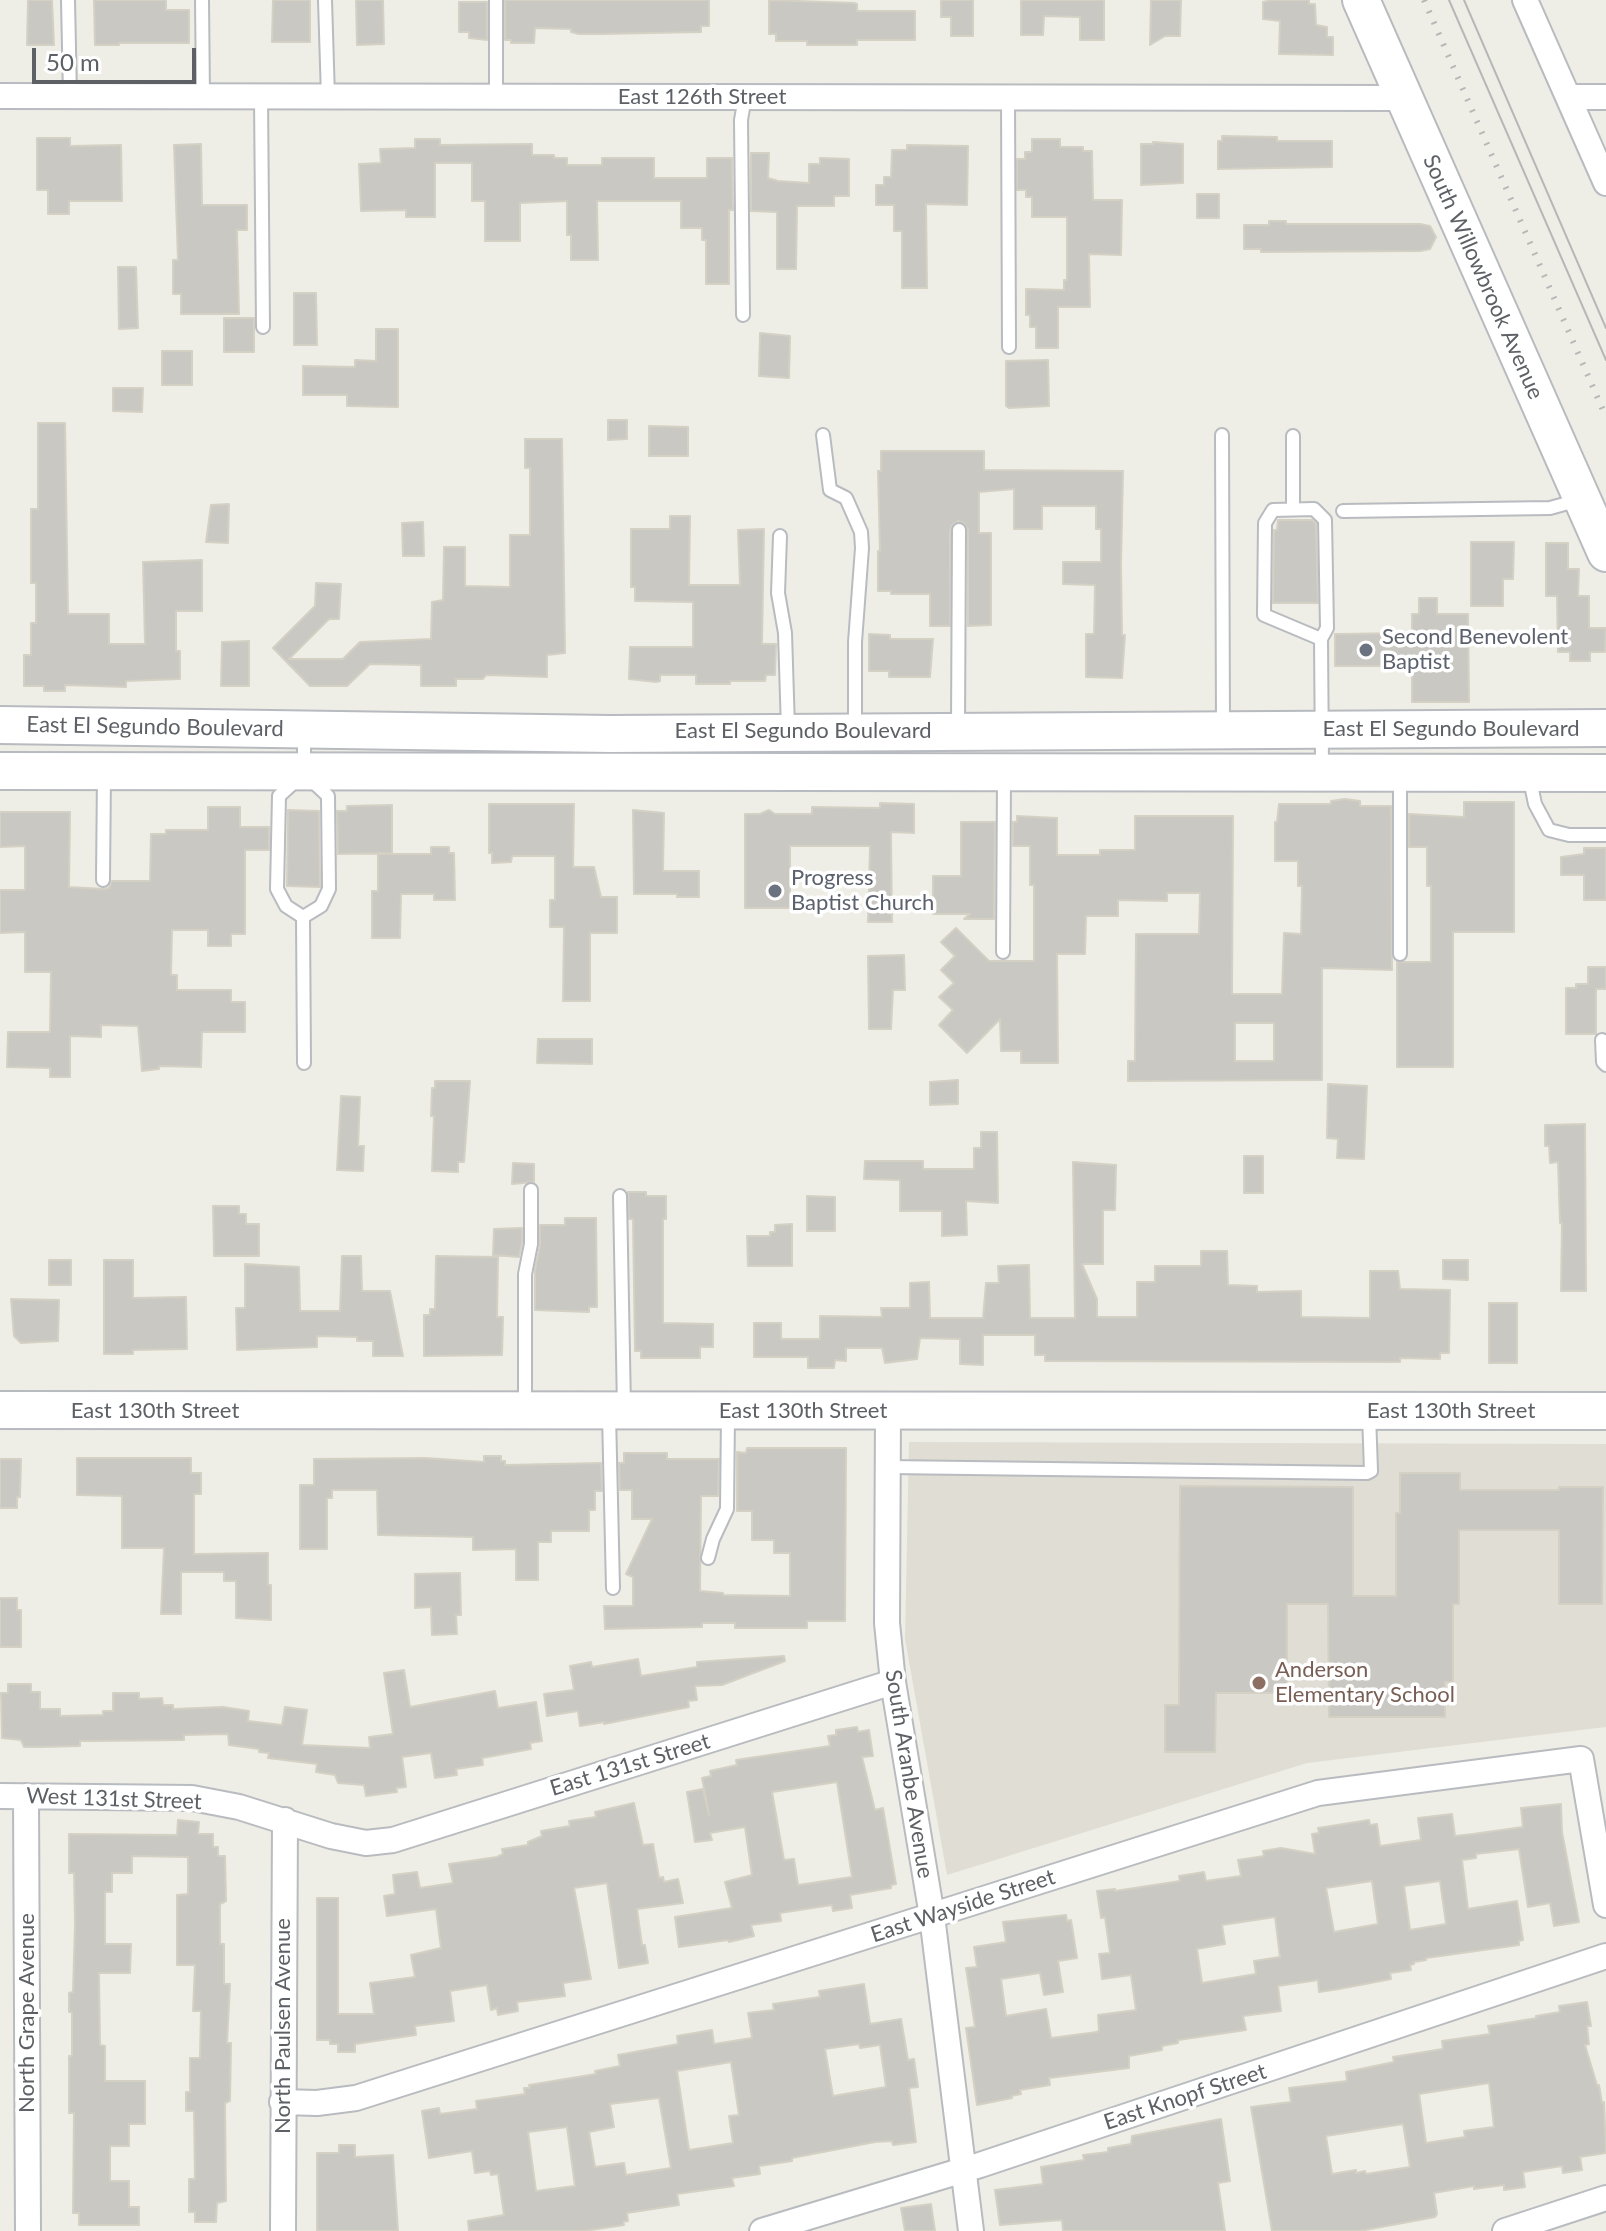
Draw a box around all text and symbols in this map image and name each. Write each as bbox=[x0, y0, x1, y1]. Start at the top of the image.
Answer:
scale bar bbox=[36, 32, 200, 82]
text: 50 m bbox=[46, 47, 100, 76]
street label: East 126th Street bbox=[618, 84, 786, 110]
street label: South Willowbrook Avenue bbox=[1417, 151, 1549, 403]
place label: Second Benevolent Baptist bbox=[1382, 624, 1568, 676]
marker: Second Benevolent Baptist bbox=[1357, 641, 1375, 659]
street label: East El Segundo Boulevard bbox=[26, 712, 284, 742]
street label: East El Segundo Boulevard bbox=[1322, 716, 1580, 742]
street label: East El Segundo Boulevard bbox=[674, 718, 932, 744]
place label: Progress Baptist Church bbox=[791, 865, 934, 916]
marker: Progress Baptist Church bbox=[766, 882, 784, 900]
street label: East 130th Street bbox=[71, 1398, 239, 1424]
street label: East 130th Street bbox=[719, 1398, 887, 1424]
street label: East 130th Street bbox=[1367, 1398, 1535, 1424]
place label: Anderson Elementary School bbox=[1275, 1657, 1455, 1708]
street label: South Aranbe Avenue bbox=[879, 1668, 939, 1880]
marker: Anderson Elementary School bbox=[1250, 1674, 1268, 1692]
street label: East 131st Street bbox=[547, 1728, 713, 1802]
street label: West 131st Street bbox=[26, 1783, 202, 1815]
street label: East Wayside Street bbox=[868, 1864, 1058, 1948]
street label: North Grape Avenue bbox=[14, 1913, 40, 2113]
street label: North Paulsen Avenue bbox=[270, 1918, 296, 2134]
street label: East Knopf Street bbox=[1100, 2058, 1270, 2136]

